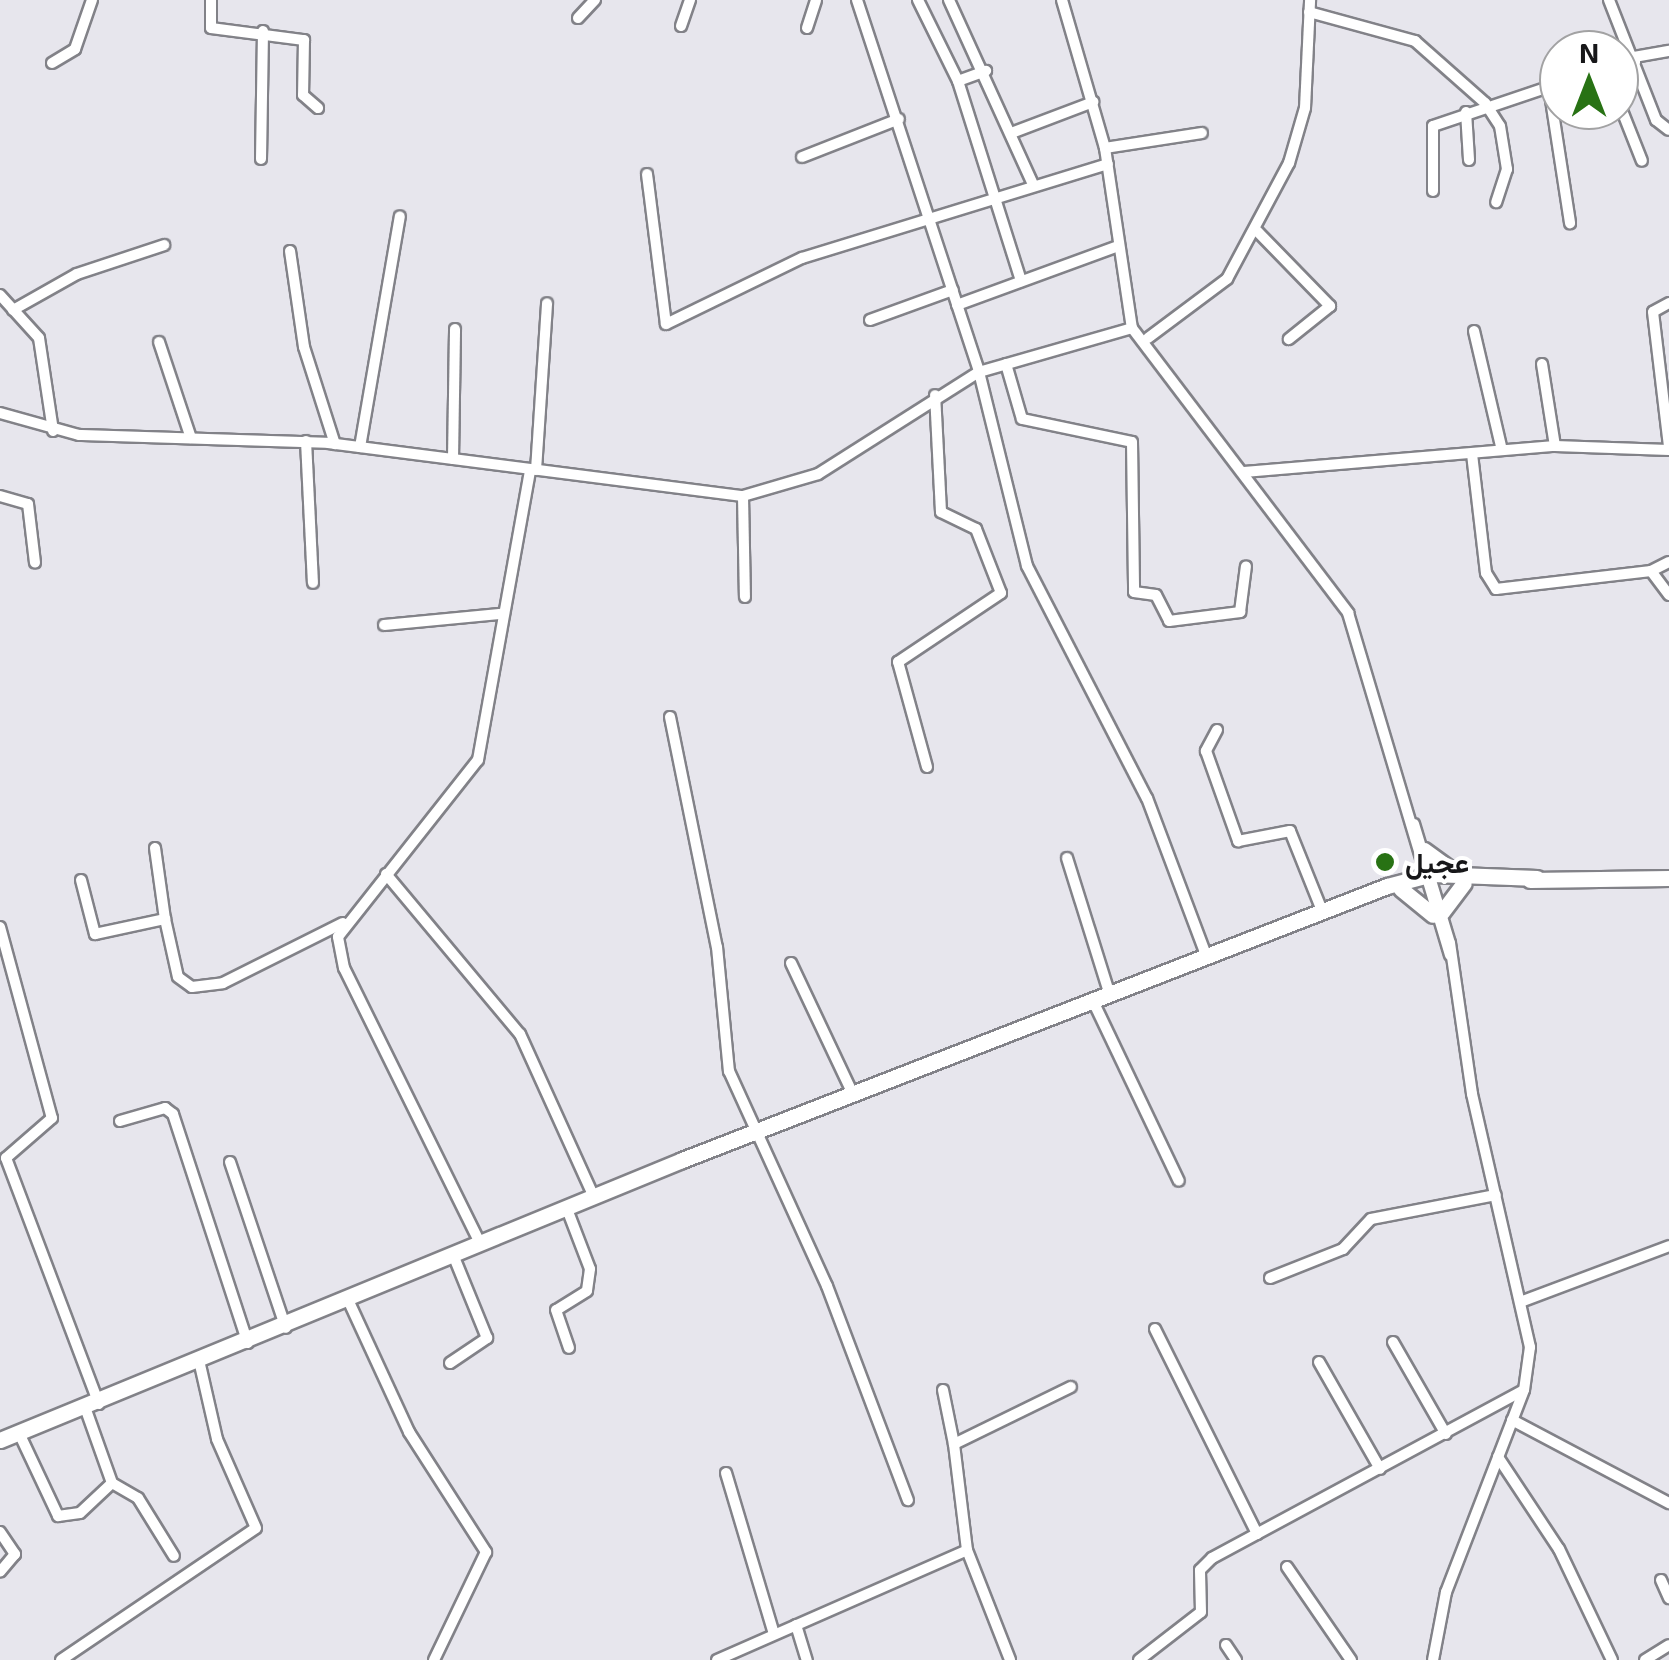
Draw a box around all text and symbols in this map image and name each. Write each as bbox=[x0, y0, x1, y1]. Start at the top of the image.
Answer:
north arrow bbox=[1539, 30, 1639, 130]
text: N bbox=[1579, 35, 1599, 69]
place label: عجيل bbox=[1405, 845, 1469, 879]
marker: عجيل bbox=[1374, 851, 1396, 873]

